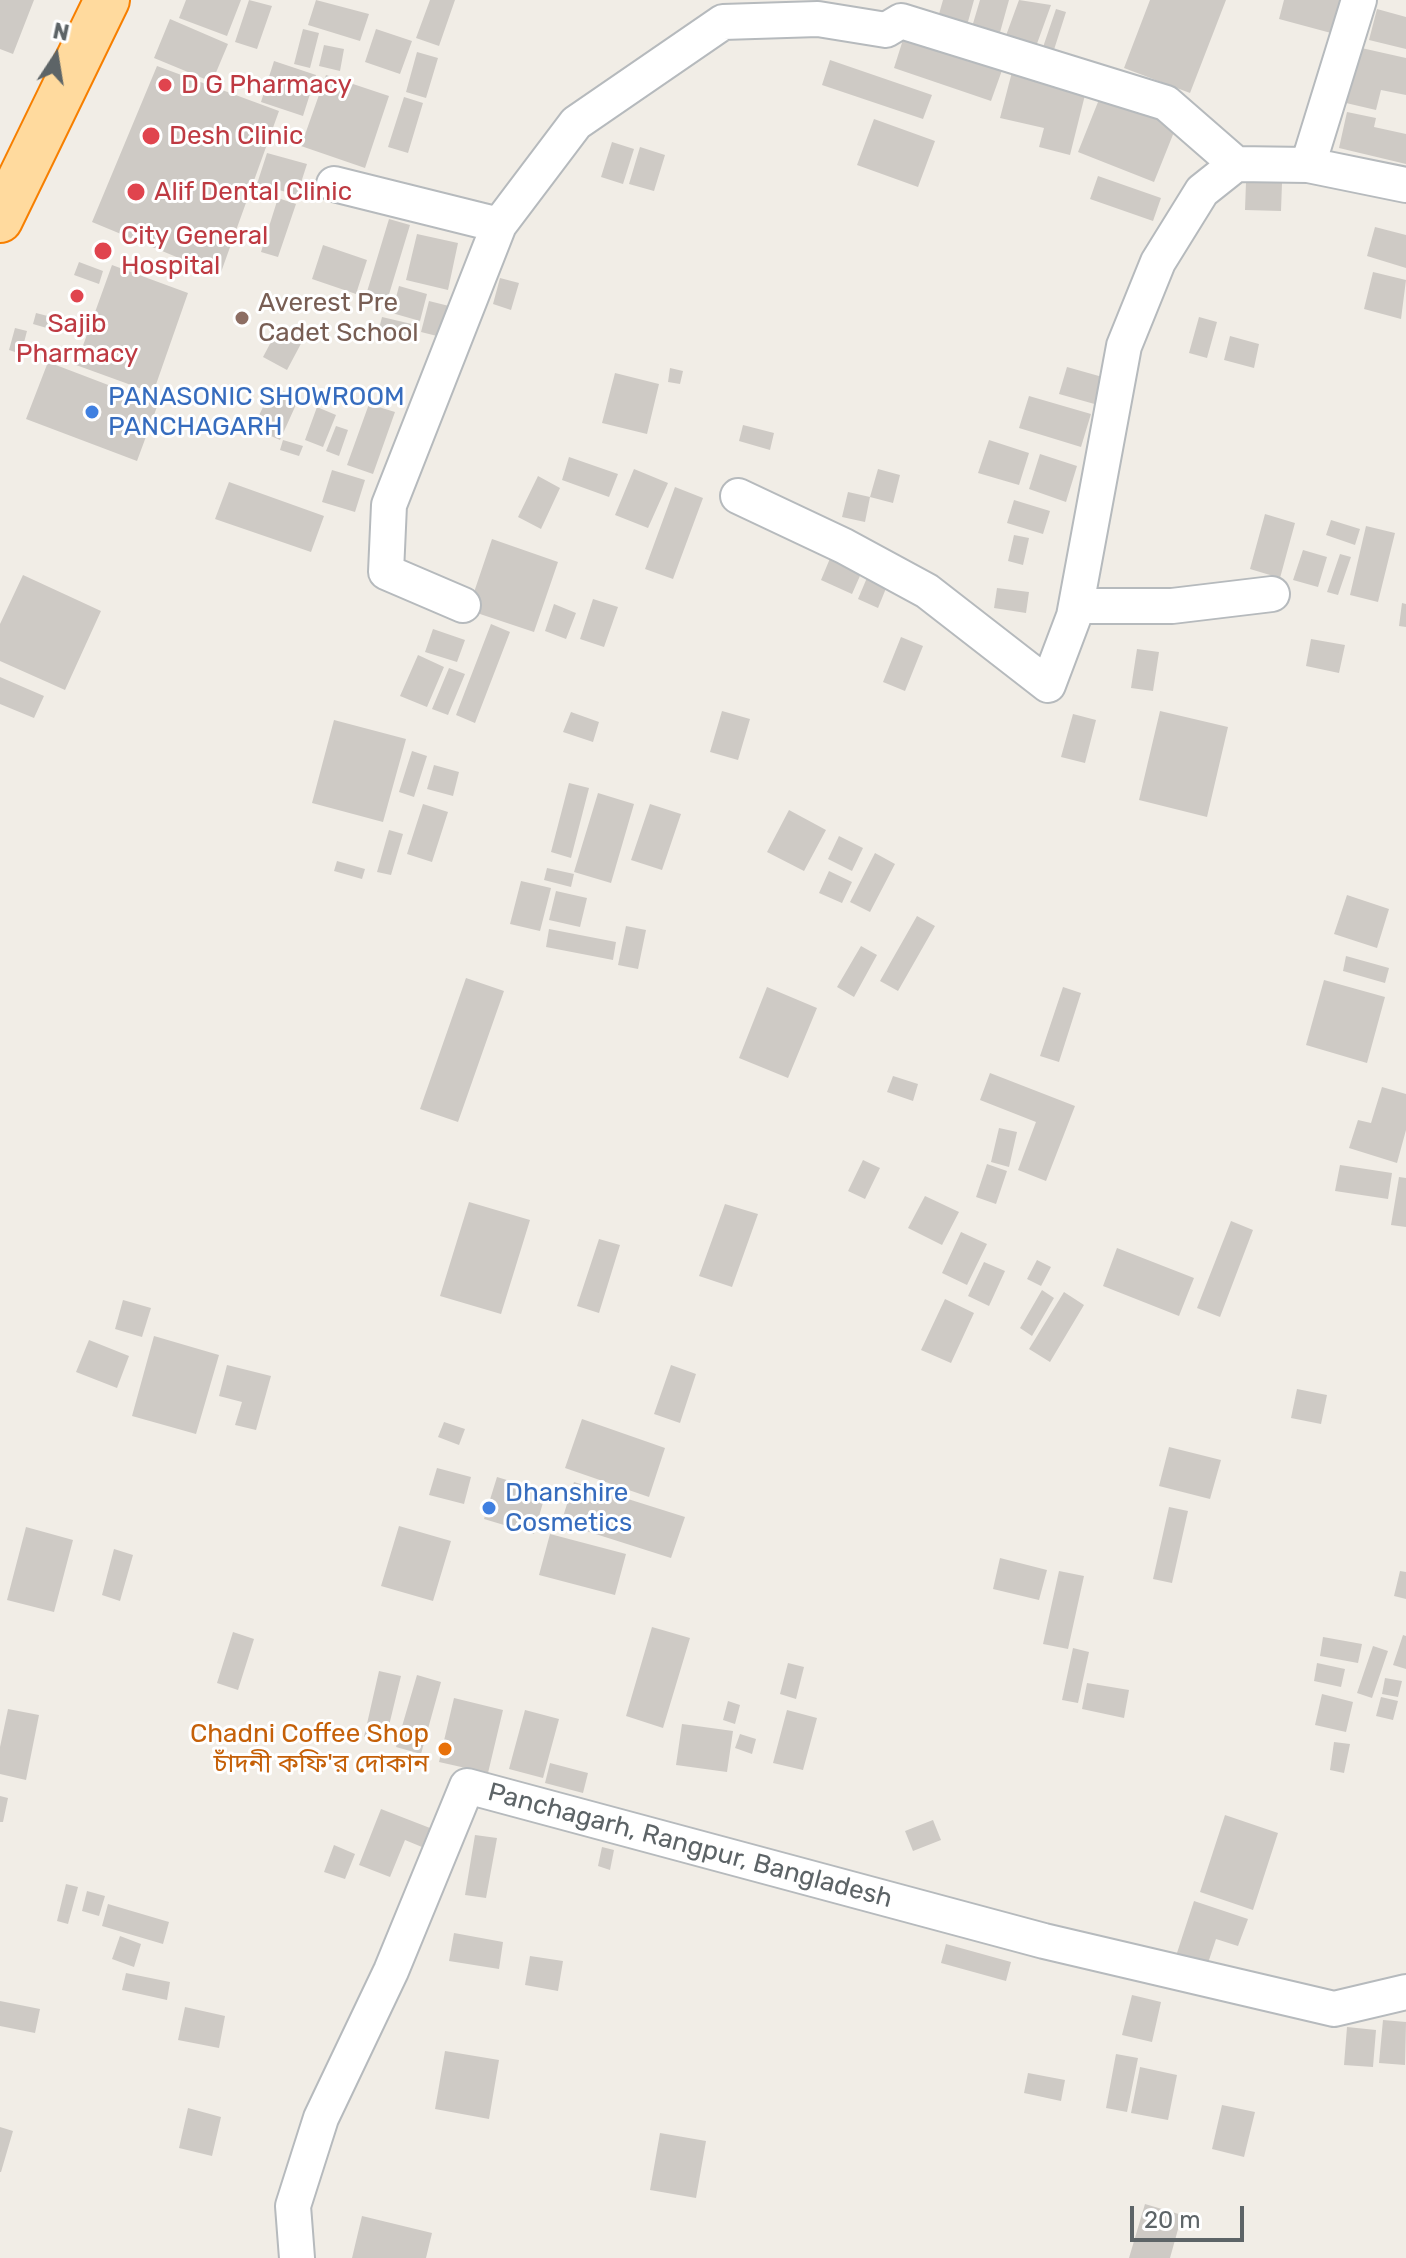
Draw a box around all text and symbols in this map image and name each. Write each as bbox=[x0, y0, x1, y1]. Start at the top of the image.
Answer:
north arrow bbox=[16, 16, 96, 96]
text: N bbox=[51, 17, 72, 47]
place label: D G Pharmacy bbox=[181, 69, 352, 101]
marker: D G Pharmacy bbox=[156, 76, 174, 94]
place label: Desh Clinic bbox=[169, 120, 303, 152]
marker: Desh Clinic bbox=[140, 125, 162, 147]
place label: Alif Dental Clinic bbox=[154, 176, 352, 208]
marker: Alif Dental Clinic bbox=[125, 181, 147, 203]
place label: City General Hospital bbox=[121, 220, 268, 282]
marker: City General Hospital bbox=[92, 240, 114, 262]
marker: Sajib Pharmacy bbox=[68, 287, 86, 305]
place label: Averest Pre Cadet School bbox=[258, 287, 419, 348]
place label: Sajib Pharmacy bbox=[16, 308, 138, 370]
marker: Averest Pre Cadet School bbox=[233, 309, 251, 327]
place label: PANASONIC SHOWROOM PANCHAGARH bbox=[108, 381, 405, 442]
marker: PANASONIC SHOWROOM PANCHAGARH bbox=[83, 403, 101, 421]
place label: Dhanshire Cosmetics bbox=[505, 1477, 632, 1538]
marker: Dhanshire Cosmetics bbox=[480, 1499, 498, 1517]
place label: Chadni Coffee Shop চাঁদনী কফি'র দোকান bbox=[190, 1718, 429, 1780]
marker: Chadni Coffee Shop চাঁদনী কফি'র দোকান bbox=[436, 1740, 454, 1758]
street label: Panchagarh, Rangpur, Bangladesh bbox=[484, 1777, 896, 1915]
scale bar bbox=[1134, 2190, 1248, 2240]
text: 20 m bbox=[1144, 2206, 1201, 2234]

